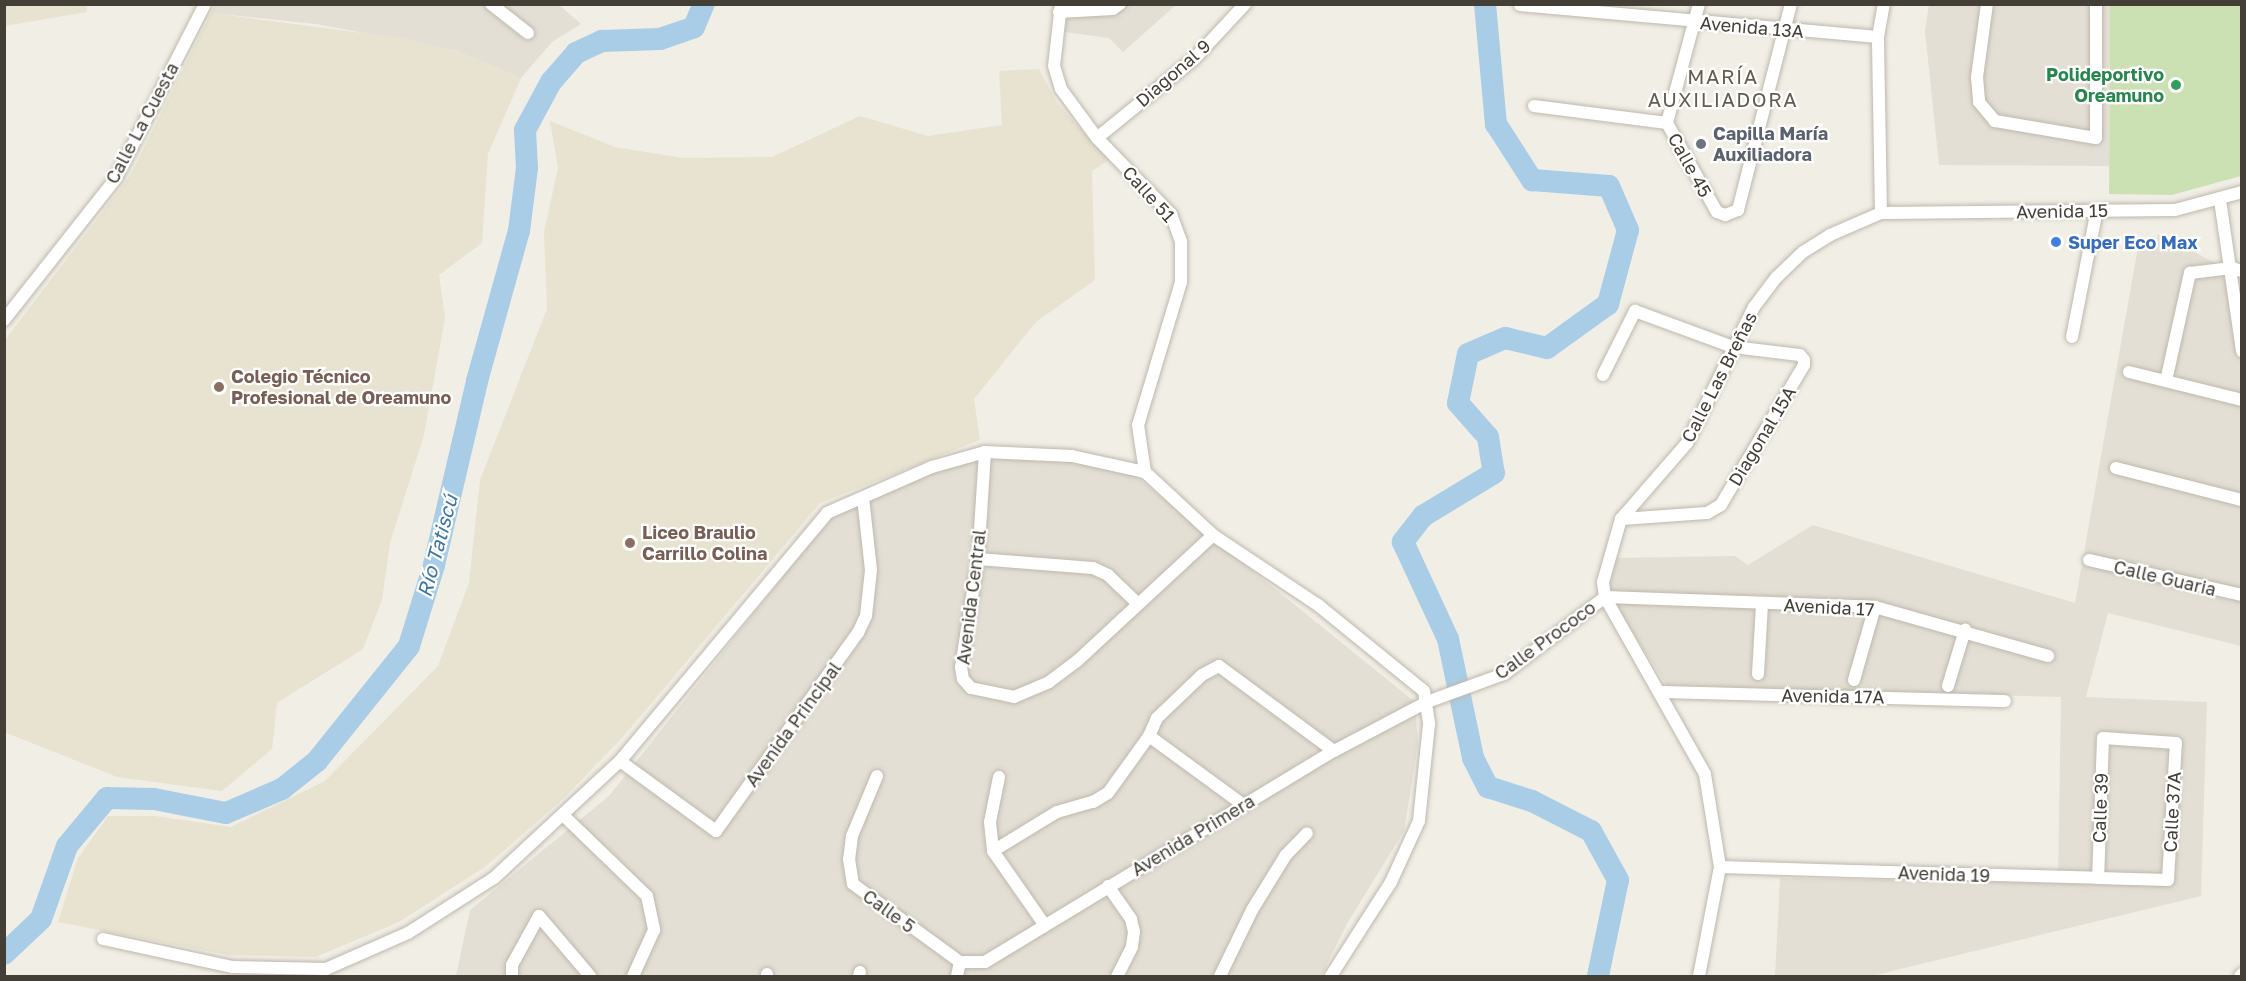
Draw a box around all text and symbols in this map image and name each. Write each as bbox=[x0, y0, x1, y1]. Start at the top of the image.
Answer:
street label: Avenida 13A bbox=[1699, 12, 1805, 42]
street label: Diagonal 9 bbox=[1131, 35, 1215, 111]
street label: Calle La Cuesta bbox=[101, 59, 183, 187]
district label: MARÍA AUXILIADORA bbox=[1648, 64, 1798, 111]
place label: Polideportivo Oreamuno bbox=[2046, 64, 2164, 106]
marker: Polideportivo Oreamuno bbox=[2169, 78, 2183, 92]
place label: Capilla María Auxiliadora bbox=[1713, 123, 1828, 166]
street label: Calle 45 bbox=[1664, 129, 1716, 201]
marker: Capilla María Auxiliadora bbox=[1694, 137, 1708, 151]
street label: Calle 51 bbox=[1118, 162, 1180, 226]
street label: Avenida 15 bbox=[2016, 199, 2108, 223]
place label: Super Eco Max bbox=[2068, 231, 2198, 253]
marker: Super Eco Max bbox=[2049, 235, 2063, 249]
street label: Calle Las Breñas bbox=[1677, 308, 1761, 446]
place label: Colegio Técnico Profesional de Oreamuno bbox=[231, 366, 451, 409]
marker: Colegio Técnico Profesional de Oreamuno bbox=[212, 380, 226, 394]
street label: Diagonal 15A bbox=[1724, 382, 1800, 490]
water label: Río Tatiscú bbox=[412, 492, 462, 600]
place label: Liceo Braulio Carrillo Colina bbox=[642, 522, 767, 564]
street label: Avenida Central bbox=[952, 528, 990, 666]
marker: Liceo Braulio Carrillo Colina bbox=[623, 536, 637, 550]
street label: Calle Guaria bbox=[2112, 556, 2218, 600]
street label: Avenida 17 bbox=[1783, 594, 1875, 620]
street label: Calle Prococo bbox=[1490, 596, 1600, 684]
street label: Avenida Principal bbox=[740, 657, 846, 791]
street label: Avenida 17A bbox=[1781, 684, 1885, 708]
street label: Calle 37A bbox=[2159, 771, 2185, 853]
street label: Calle 39 bbox=[2088, 773, 2112, 843]
street label: Avenida Primera bbox=[1128, 790, 1258, 880]
street label: Avenida 19 bbox=[1897, 862, 1991, 886]
street label: Calle 5 bbox=[859, 885, 919, 937]

